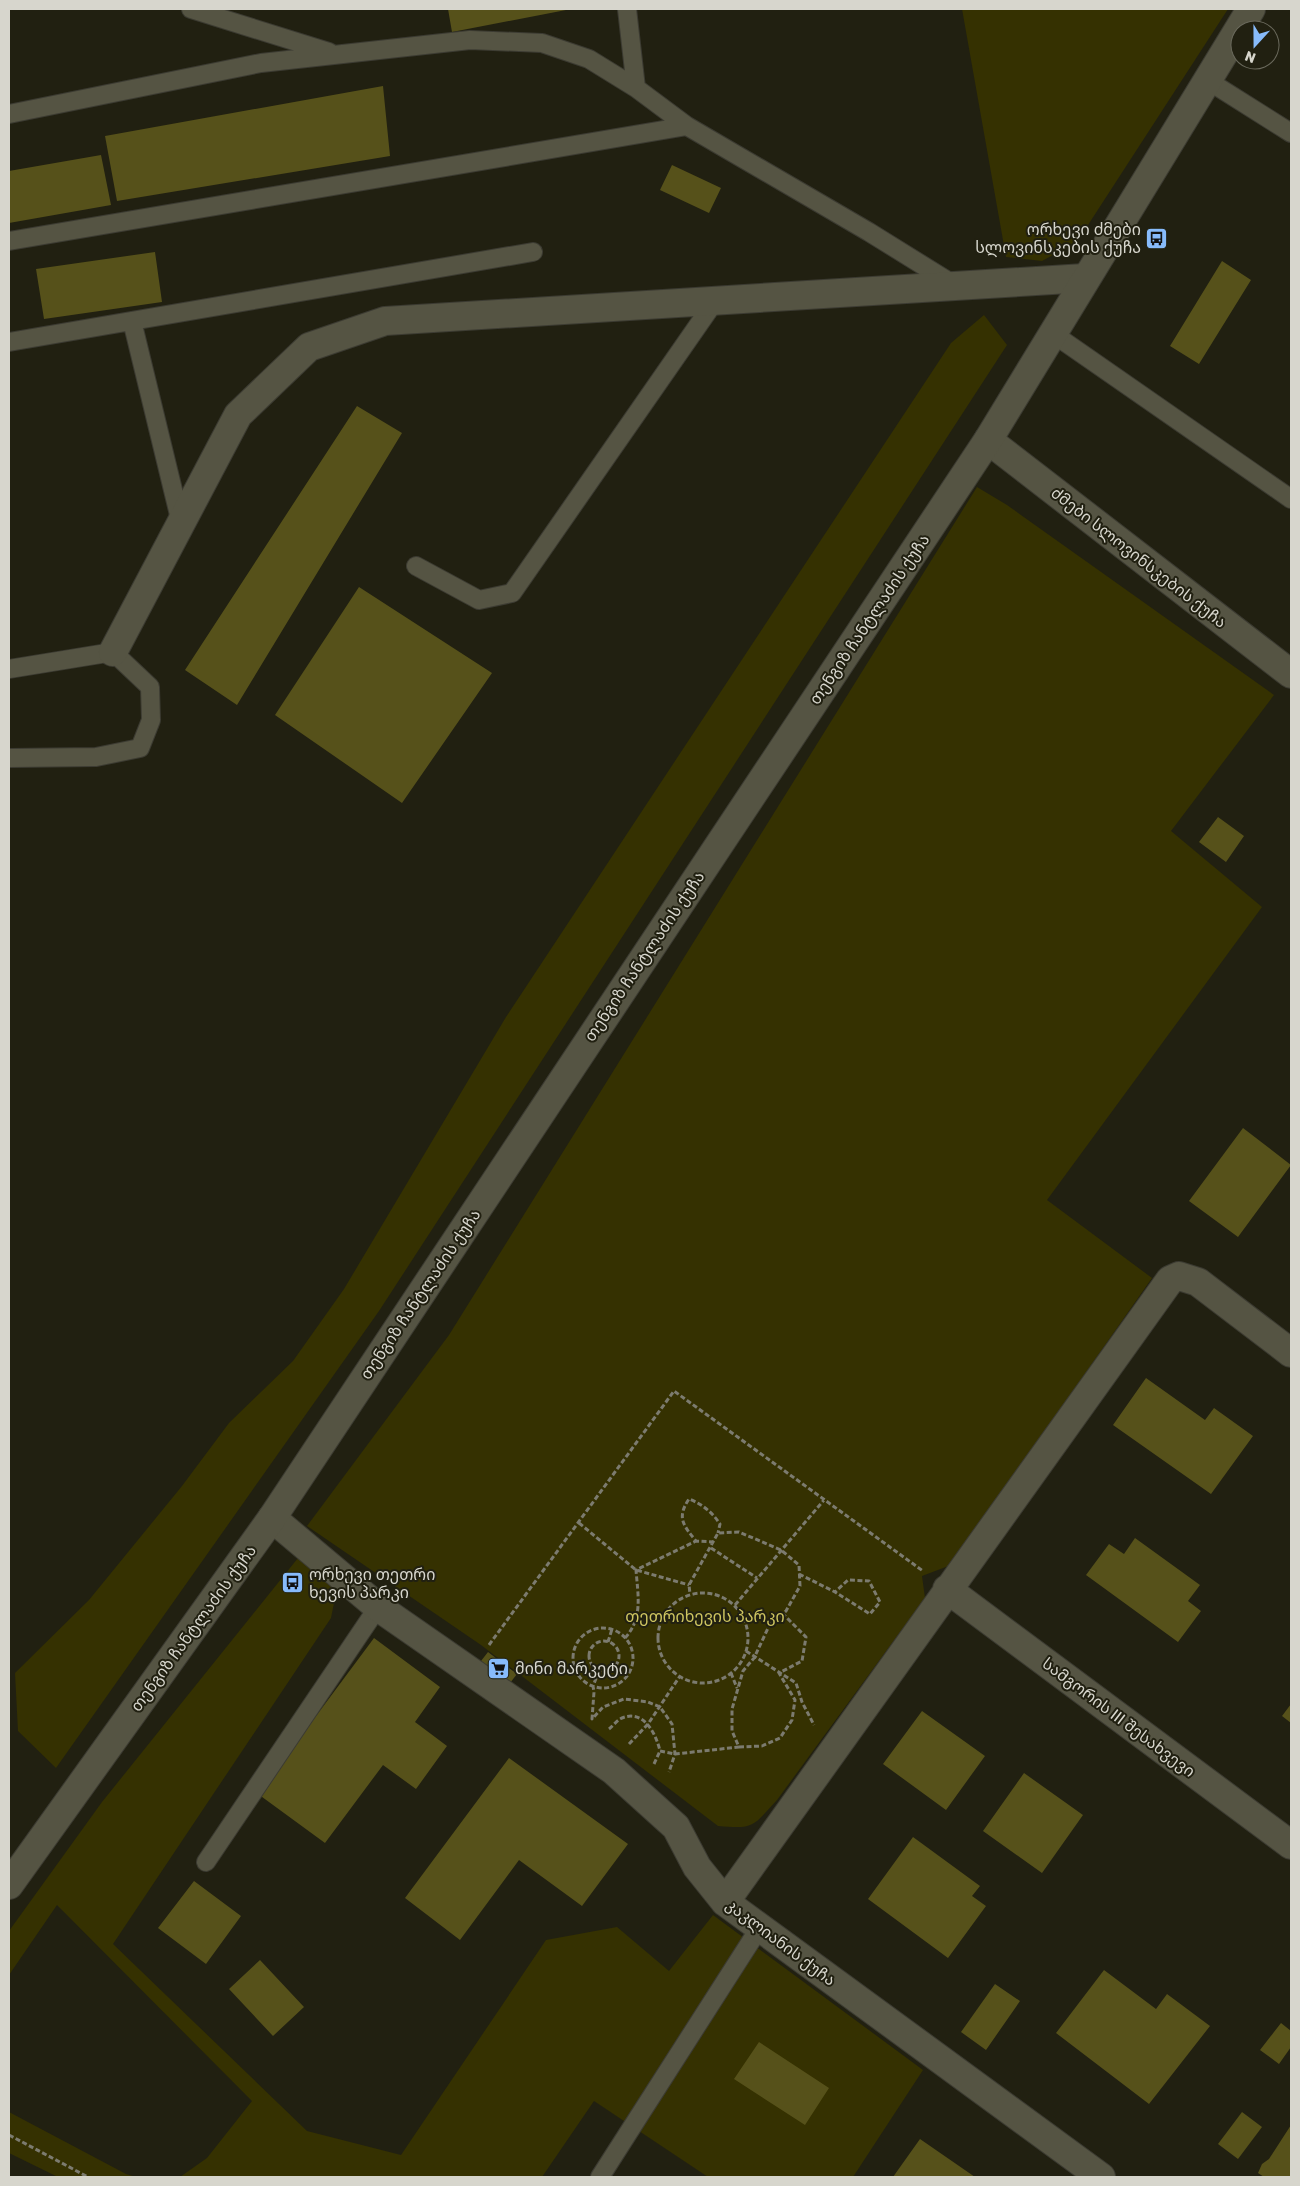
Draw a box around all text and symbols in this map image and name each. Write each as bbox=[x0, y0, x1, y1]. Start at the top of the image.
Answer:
north arrow bbox=[1230, 20, 1280, 70]
text: N bbox=[1243, 47, 1258, 66]
place label: ორხევი ძმები სლოვინსკების ქუჩა bbox=[975, 220, 1141, 258]
bus stop icon: ორხევი ძმები სლოვინსკების ქუჩა bbox=[1145, 226, 1169, 250]
street label: ძმები სლოვინსკების ქუჩა bbox=[1047, 483, 1230, 632]
street label: თენგიზ ჩანტლაძის ქუჩა bbox=[805, 531, 934, 708]
street label: თენგიზ ჩანტლაძის ქუჩა bbox=[580, 868, 709, 1045]
street label: თენგიზ ჩანტლაძის ქუჩა bbox=[356, 1206, 485, 1383]
street label: თენგიზ ჩანტლაძის ქუჩა bbox=[127, 1541, 261, 1716]
place label: ორხევი თეთრი ხევის პარკი bbox=[309, 1565, 435, 1602]
bus stop icon: ორხევი თეთრი ხევის პარკი bbox=[281, 1571, 305, 1595]
park label: თეთრიხევის პარკი bbox=[625, 1607, 785, 1626]
street label: სამგორის III შესახვევი bbox=[1039, 1654, 1199, 1781]
supermarket icon: მინი მარკეტი bbox=[487, 1656, 511, 1680]
place label: მინი მარკეტი bbox=[515, 1659, 628, 1678]
street label: კაკლიანის ქუჩა bbox=[722, 1895, 839, 1991]

